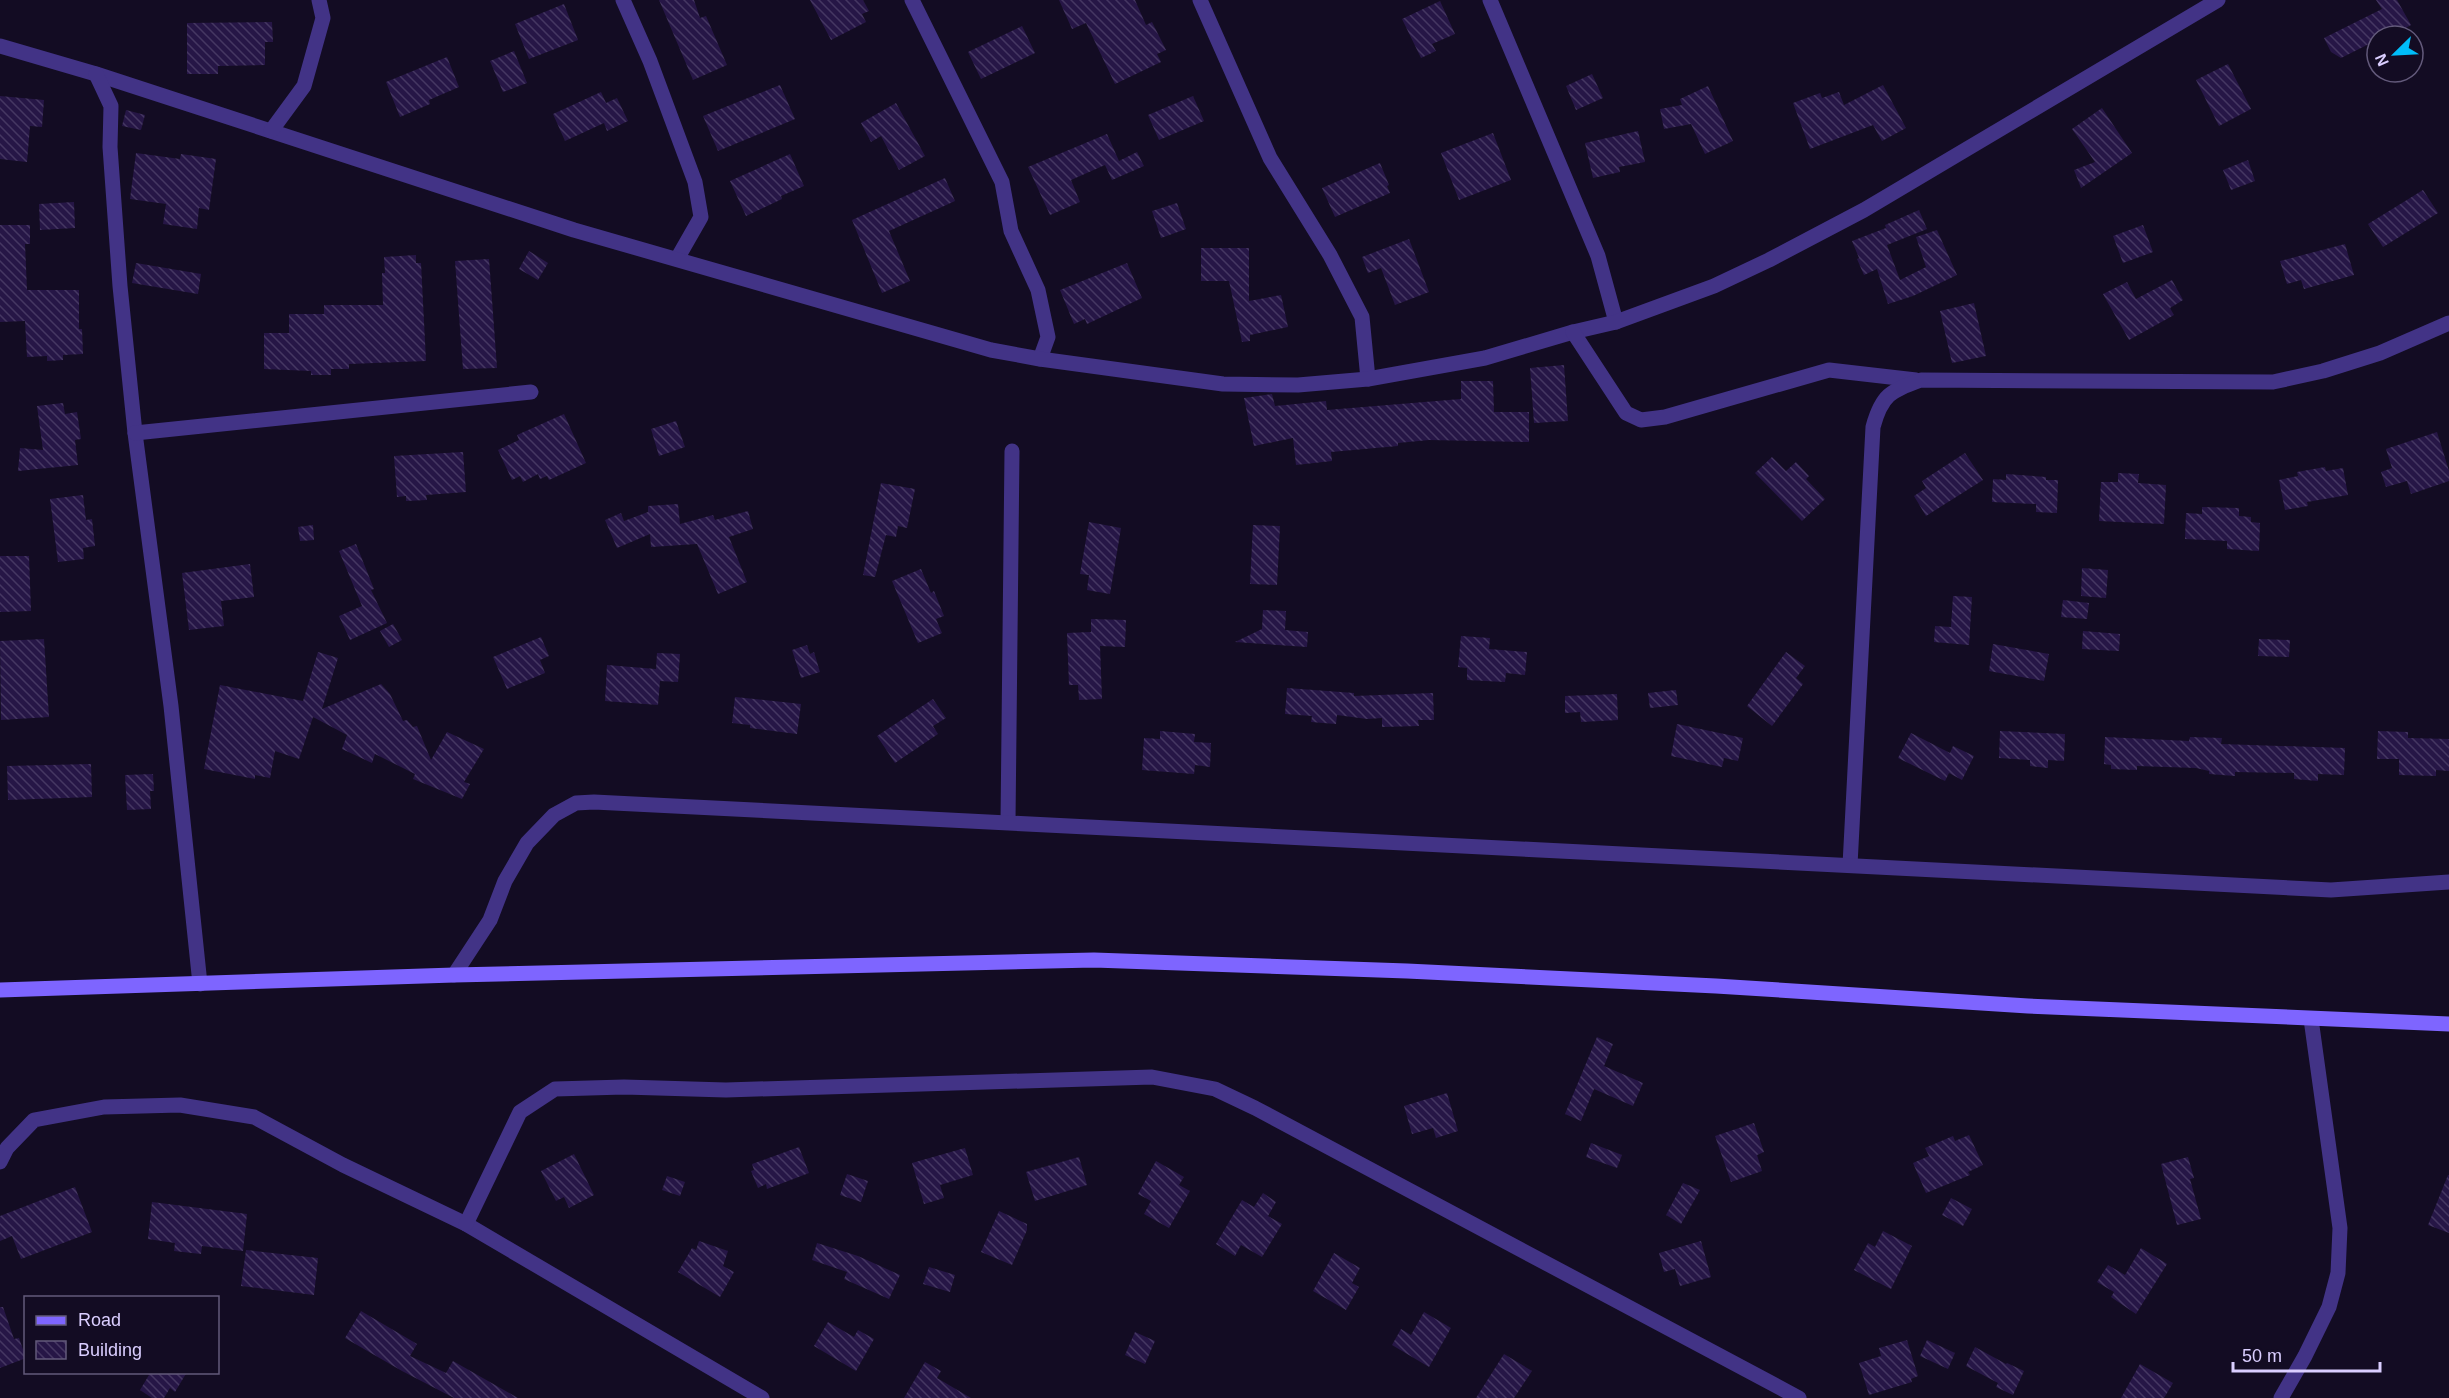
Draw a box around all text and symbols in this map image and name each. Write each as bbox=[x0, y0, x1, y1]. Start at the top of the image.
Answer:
north arrow bbox=[2365, 24, 2425, 84]
text: N bbox=[2372, 51, 2392, 69]
legend bbox=[24, 1296, 219, 1374]
text: Road bbox=[78, 1310, 121, 1330]
scale bar bbox=[2233, 1335, 2380, 1373]
text: Building bbox=[78, 1340, 142, 1360]
text: 50 m bbox=[2242, 1346, 2282, 1366]

